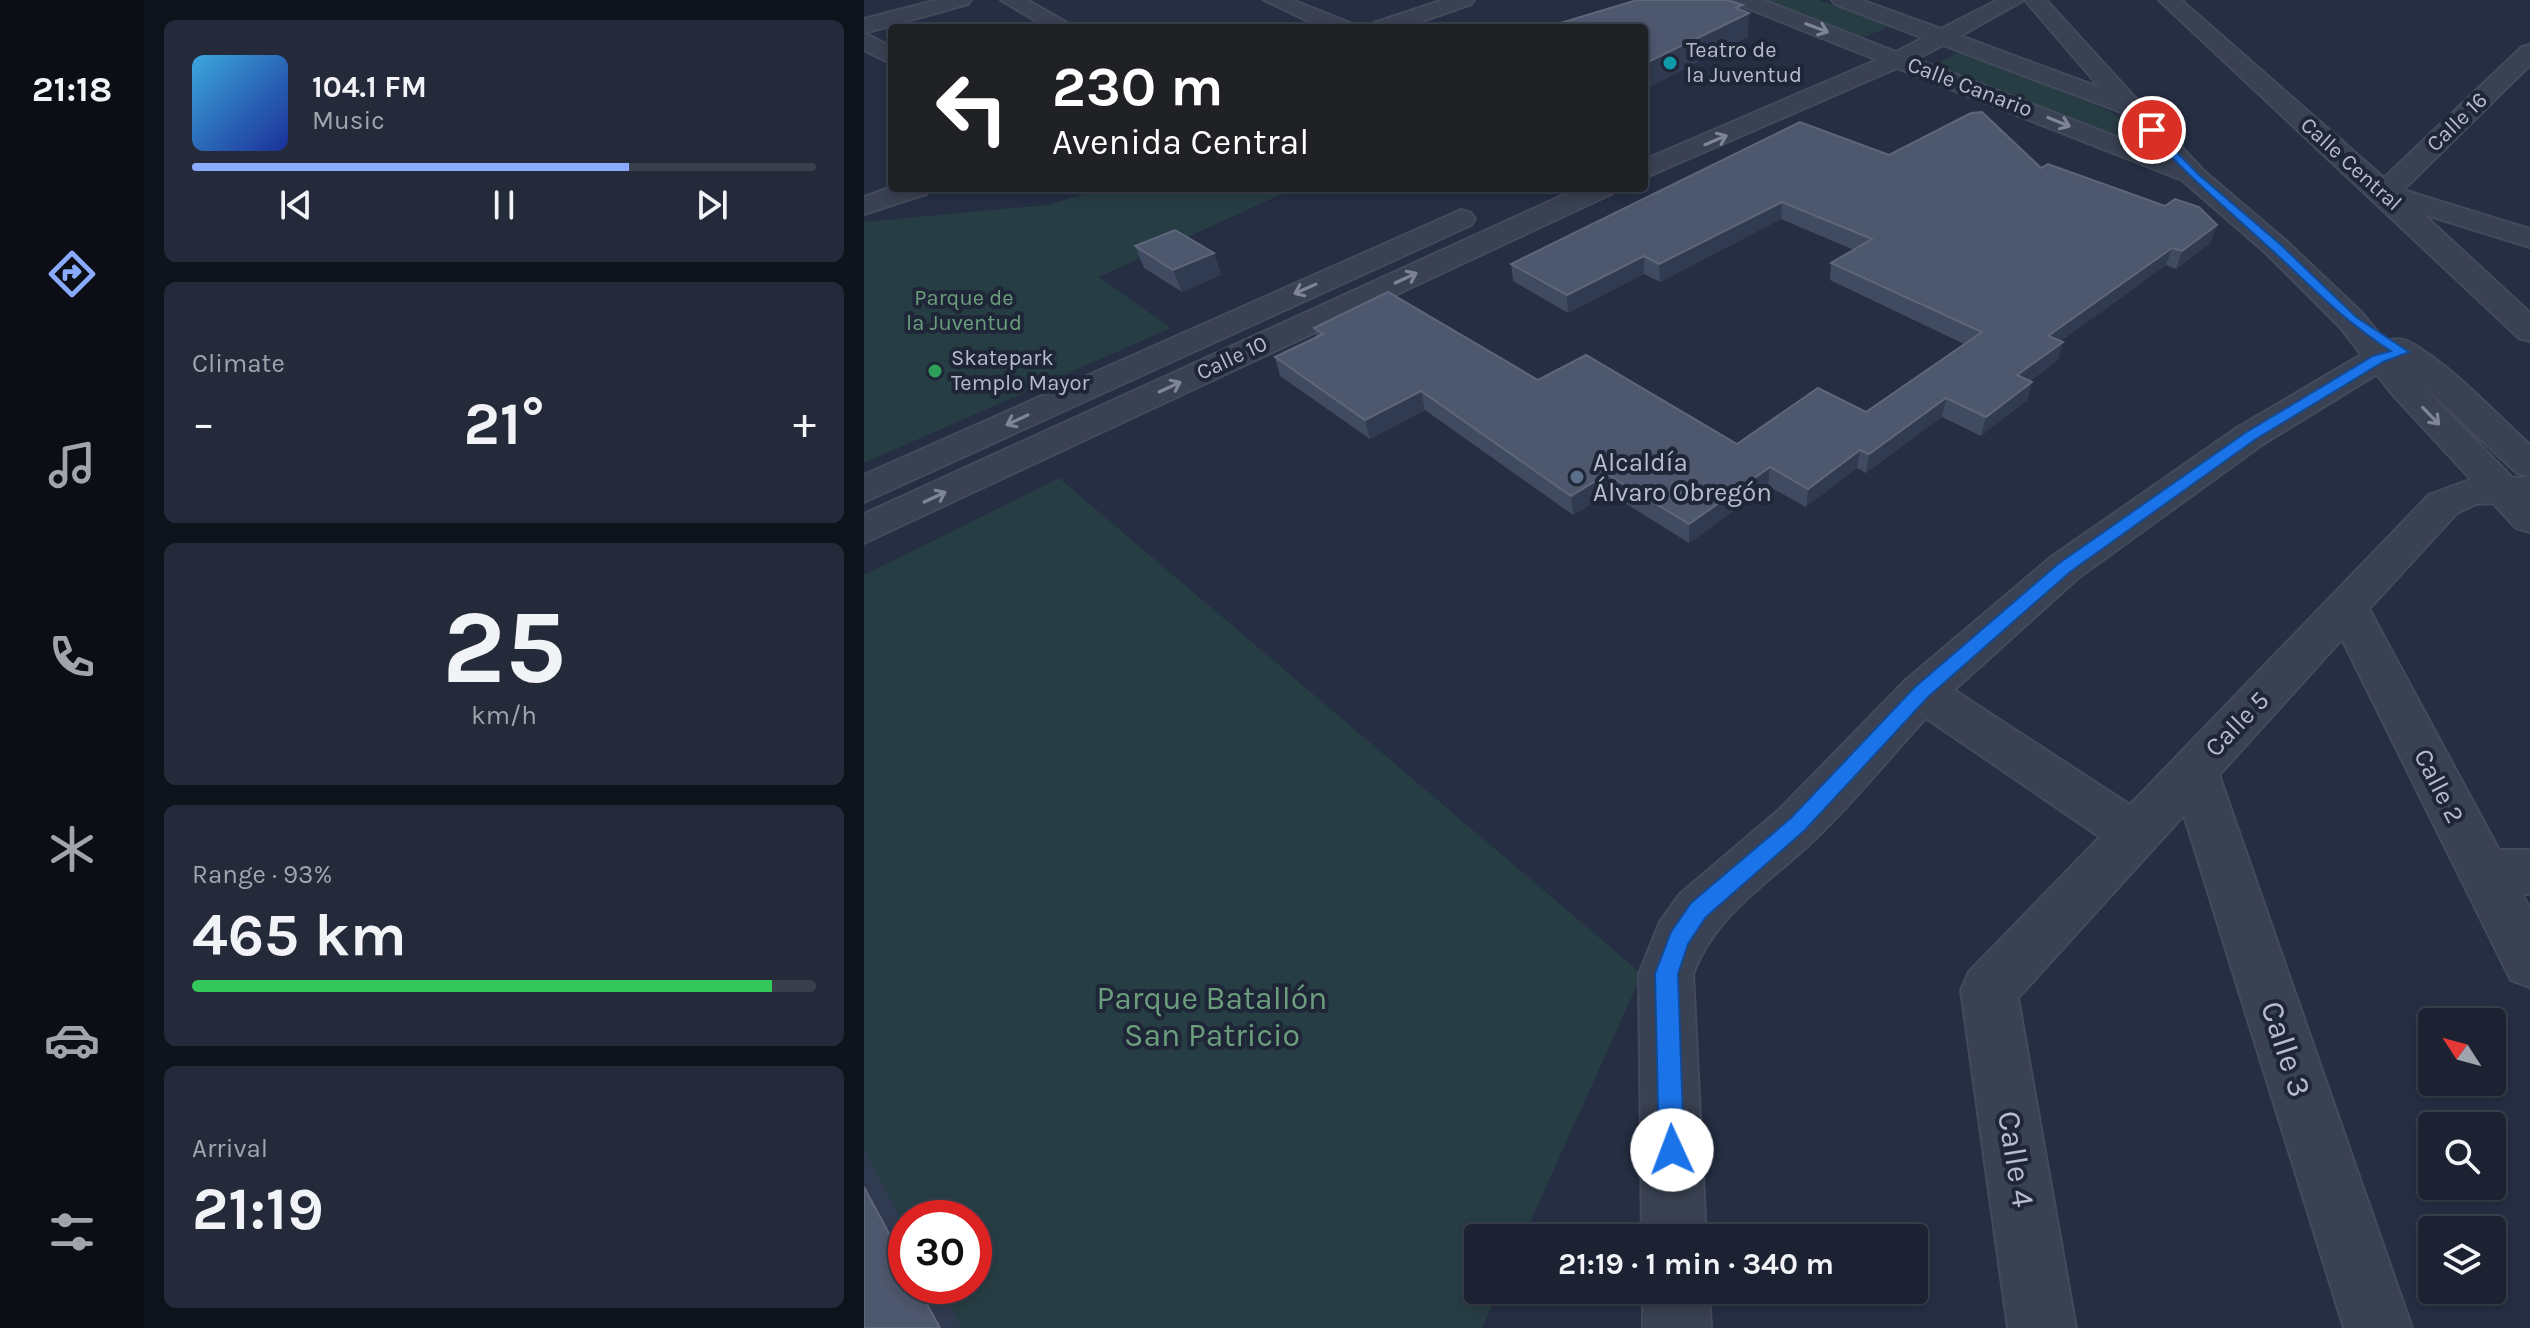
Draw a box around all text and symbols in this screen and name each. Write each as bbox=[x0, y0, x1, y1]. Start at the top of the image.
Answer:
one-way arrow bbox=[1804, 22, 1829, 36]
place label: Teatro de la Juventud bbox=[1686, 37, 1802, 88]
street label: Calle Canario bbox=[1904, 51, 2036, 123]
text: 230 m bbox=[1052, 54, 1223, 119]
marker: Teatro de la Juventud bbox=[1661, 54, 1679, 72]
icon: left bbox=[920, 56, 1024, 160]
text: 21:18 bbox=[32, 68, 112, 110]
text: 104.1 FM bbox=[312, 69, 427, 105]
street label: Calle 16 bbox=[2421, 87, 2493, 157]
pin bbox=[2118, 96, 2186, 164]
text: Music bbox=[312, 105, 385, 136]
icon: arrive bbox=[2130, 108, 2174, 152]
street label: Calle Central bbox=[2295, 112, 2407, 216]
one-way arrow bbox=[2046, 116, 2071, 130]
text: Avenida Central bbox=[1052, 121, 1309, 163]
one-way arrow bbox=[1703, 132, 1728, 146]
icon: previous bbox=[274, 183, 318, 227]
icon: pause bbox=[482, 183, 526, 227]
icon: next bbox=[690, 183, 734, 227]
icon: directions bbox=[44, 246, 100, 302]
one-way arrow bbox=[1393, 269, 1418, 284]
one-way arrow bbox=[1293, 283, 1318, 298]
park label: Parque de la Juventud bbox=[906, 285, 1022, 336]
street label: Calle 10 bbox=[1193, 330, 1271, 386]
place label: Skatepark Templo Mayor bbox=[951, 345, 1090, 396]
text: Climate bbox=[192, 348, 285, 379]
marker: Skatepark Templo Mayor bbox=[926, 362, 944, 380]
one-way arrow bbox=[1158, 379, 1182, 394]
text: 21° bbox=[464, 389, 545, 459]
text: − bbox=[192, 398, 215, 449]
text: + bbox=[793, 398, 816, 449]
one-way arrow bbox=[2421, 406, 2440, 425]
one-way arrow bbox=[1006, 413, 1030, 428]
icon: music bbox=[44, 437, 100, 493]
place label: Alcaldía Álvaro Obregón bbox=[1593, 447, 1772, 508]
marker: Alcaldía Álvaro Obregón bbox=[1568, 468, 1586, 486]
one-way arrow bbox=[922, 489, 946, 504]
text: 25 bbox=[442, 587, 566, 708]
icon: phone bbox=[44, 629, 100, 685]
street label: Calle 5 bbox=[2198, 685, 2276, 763]
text: km/h bbox=[471, 700, 537, 731]
street label: Calle 2 bbox=[2407, 744, 2471, 828]
icon: climate bbox=[44, 821, 100, 877]
text: Range · 93% bbox=[192, 859, 332, 890]
text: 465 km bbox=[192, 900, 407, 970]
park label: Parque Batallón San Patricio bbox=[1097, 980, 1327, 1054]
street label: Calle 3 bbox=[2253, 997, 2319, 1101]
north arrow bbox=[2418, 1008, 2506, 1096]
map controls bbox=[2418, 1008, 2506, 1304]
icon: car bbox=[44, 1012, 100, 1068]
position arrow bbox=[1630, 1108, 1714, 1192]
street label: Calle 4 bbox=[1990, 1108, 2042, 1210]
button: search bbox=[2418, 1112, 2506, 1200]
text: Arrival bbox=[192, 1133, 268, 1164]
text: 21:19 bbox=[192, 1174, 324, 1244]
speed limit sign: 30 bbox=[888, 1200, 992, 1304]
icon: filters bbox=[44, 1204, 100, 1260]
button: layers bbox=[2418, 1216, 2506, 1304]
text: 21:19 · 1 min · 340 m bbox=[1558, 1246, 1834, 1282]

